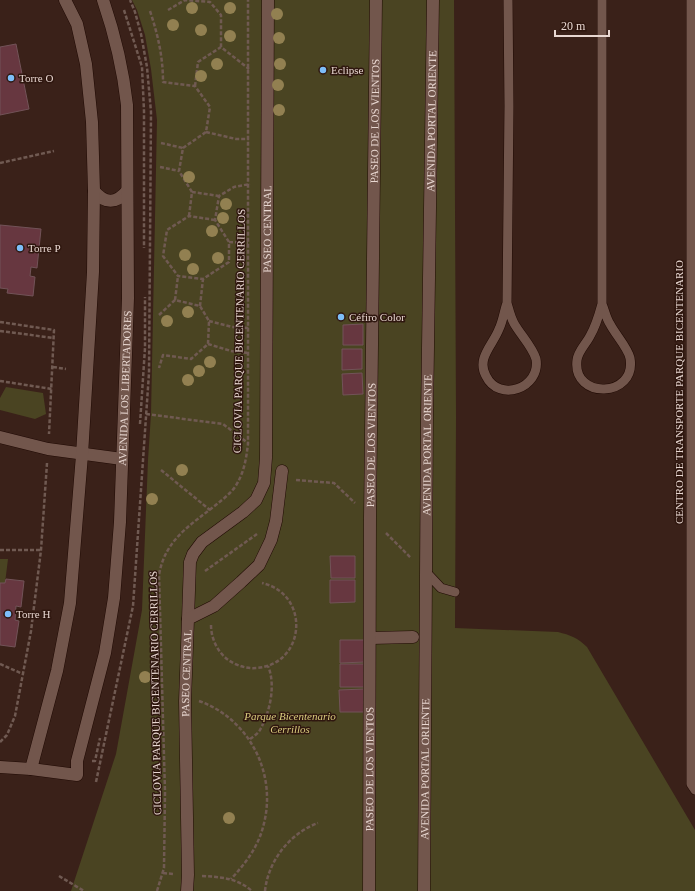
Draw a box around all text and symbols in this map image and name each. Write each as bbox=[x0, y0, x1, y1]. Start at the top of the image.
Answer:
scale bar bbox=[555, 12, 609, 38]
text: 20 m bbox=[561, 19, 586, 33]
street label: AVENIDA PORTAL ORIENTE bbox=[424, 50, 438, 192]
street label: PASEO DE LOS VIENTOS bbox=[368, 59, 381, 183]
place label: Eclipse bbox=[331, 64, 363, 76]
marker: Eclipse bbox=[318, 65, 328, 75]
place label: Torre O bbox=[19, 72, 53, 84]
marker: Torre O bbox=[6, 73, 16, 83]
street label: PASEO CENTRAL bbox=[261, 185, 273, 273]
street label: CICLOVIA PARQUE BICENTENARIO CERRILLOS bbox=[231, 209, 247, 453]
place label: Torre P bbox=[28, 242, 61, 254]
marker: Torre P bbox=[15, 243, 25, 253]
street label: CENTRO DE TRANSPORTE PARQUE BICENTENARIO bbox=[673, 260, 685, 524]
street label: AVENIDA LOS LIBERTADORES bbox=[116, 310, 134, 466]
place label: Céfiro Color bbox=[349, 311, 405, 323]
marker: Céfiro Color bbox=[336, 312, 346, 322]
street label: AVENIDA PORTAL ORIENTE bbox=[420, 374, 434, 516]
street label: PASEO DE LOS VIENTOS bbox=[364, 383, 378, 507]
street label: CICLOVIA PARQUE BICENTENARIO CERRILLOS bbox=[147, 571, 163, 815]
place label: Torre H bbox=[16, 608, 50, 620]
marker: Torre H bbox=[3, 609, 13, 619]
street label: PASEO CENTRAL bbox=[179, 629, 194, 717]
street label: AVENIDA PORTAL ORIENTE bbox=[418, 698, 431, 840]
street label: PASEO DE LOS VIENTOS bbox=[363, 707, 375, 831]
park label: Parque Bicentenario Cerrillos bbox=[243, 710, 336, 735]

